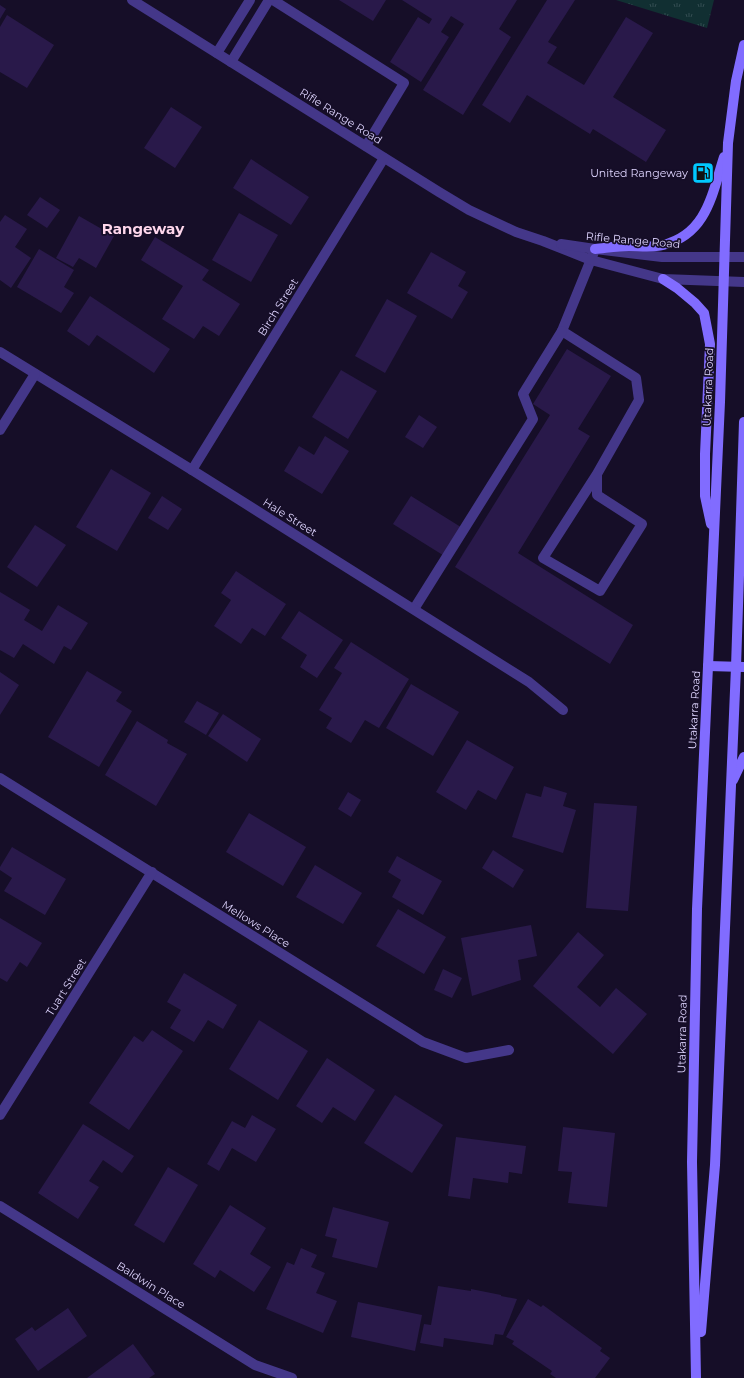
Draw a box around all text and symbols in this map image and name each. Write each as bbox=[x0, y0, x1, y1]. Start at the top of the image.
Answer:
street label: Rifle Range Road bbox=[297, 85, 385, 147]
fuel station icon: United Rangeway bbox=[690, 160, 716, 186]
place label: United Rangeway bbox=[590, 166, 688, 180]
district label: Rangeway bbox=[102, 219, 185, 238]
street label: Rifle Range Road bbox=[585, 229, 681, 251]
street label: Birch Street bbox=[255, 275, 301, 338]
street label: Utakarra Road bbox=[700, 347, 716, 427]
street label: Hale Street bbox=[260, 495, 320, 539]
street label: Utakarra Road bbox=[685, 670, 703, 750]
street label: Mellows Place bbox=[219, 897, 293, 951]
street label: Tuart Street bbox=[43, 955, 89, 1018]
street label: Utakarra Road bbox=[674, 994, 690, 1074]
street label: Baldwin Place bbox=[114, 1258, 188, 1312]

